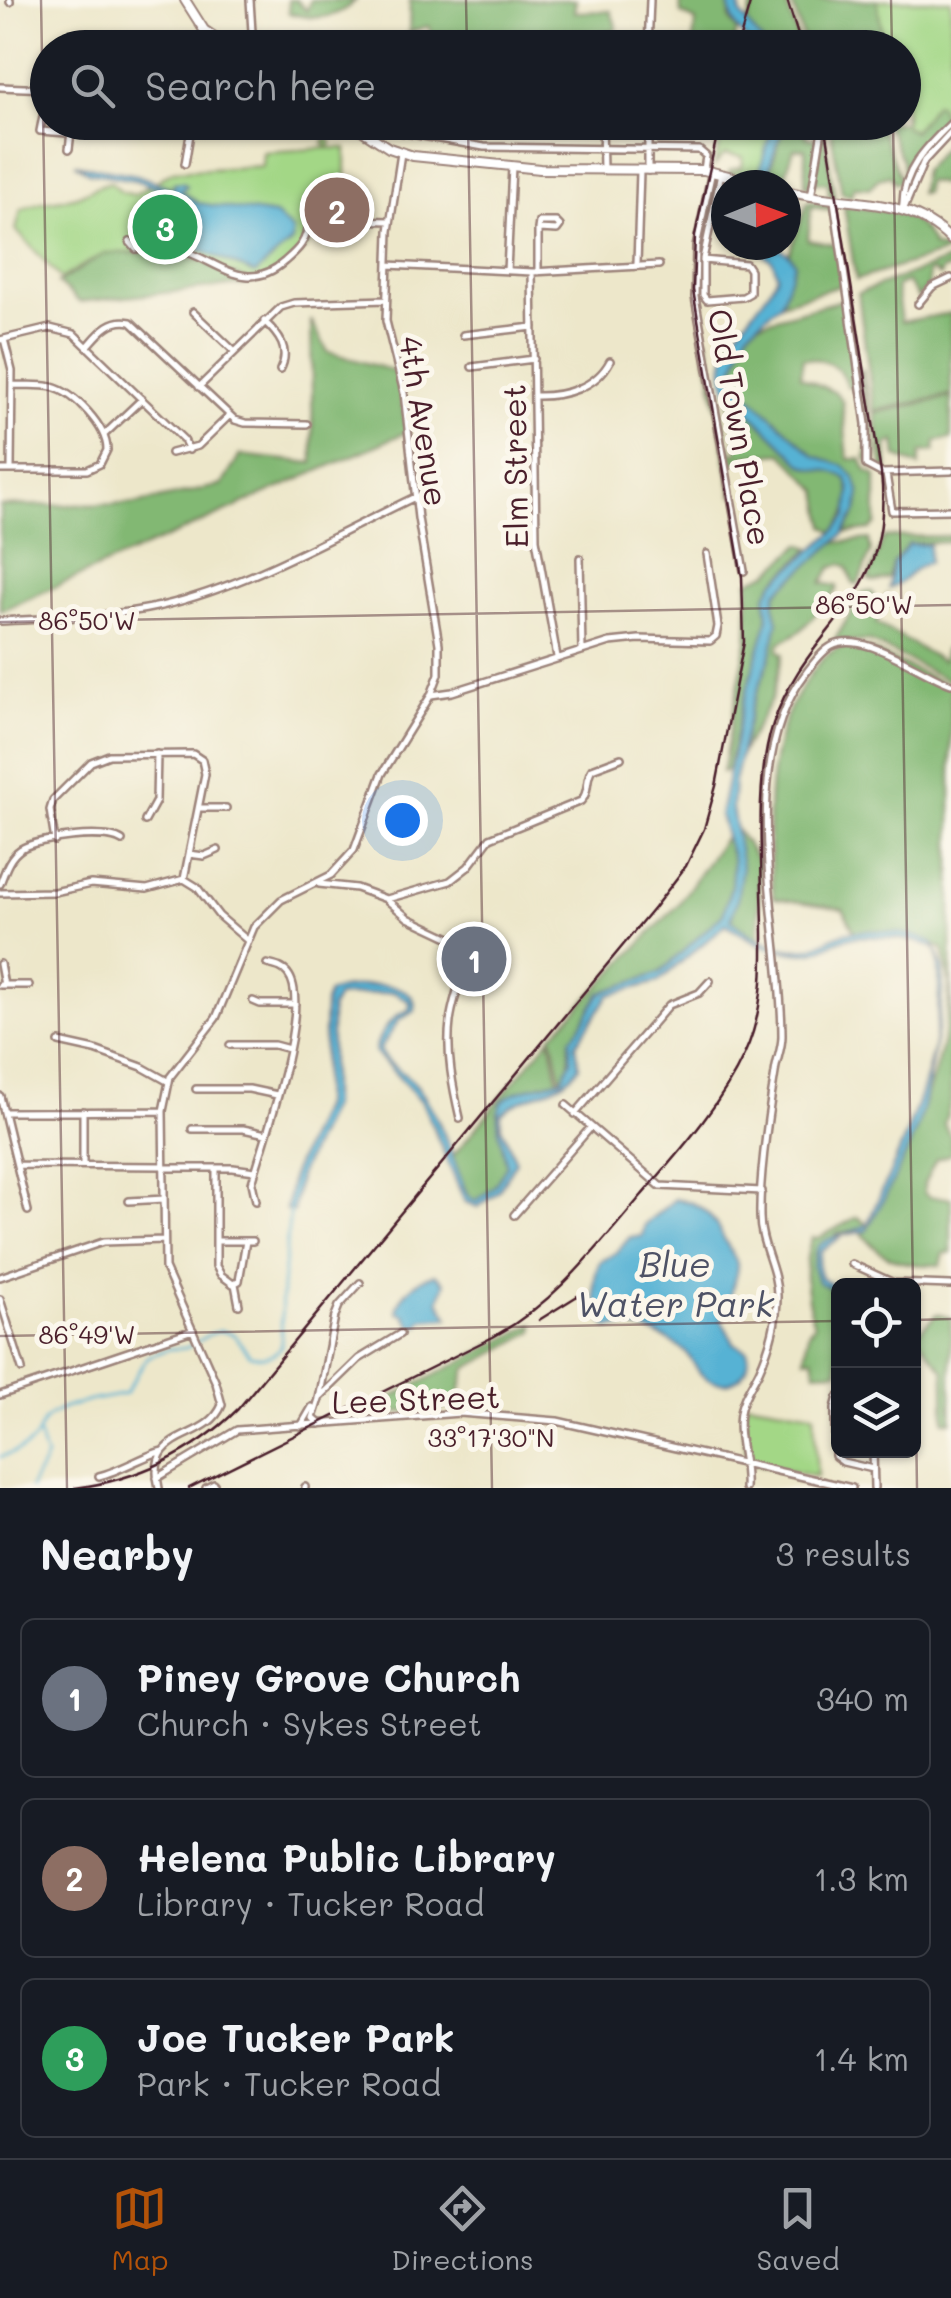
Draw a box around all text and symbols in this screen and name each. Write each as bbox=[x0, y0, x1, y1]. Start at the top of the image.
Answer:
search box bbox=[30, 30, 921, 140]
icon: search bbox=[65, 58, 120, 113]
text: Search here bbox=[145, 60, 376, 110]
north arrow bbox=[711, 170, 801, 260]
pin: 2 bbox=[304, 172, 370, 248]
pin: 3 bbox=[132, 190, 198, 264]
street label: Old Town Place bbox=[700, 305, 782, 549]
street label: 4th Avenue bbox=[391, 333, 459, 509]
street label: Elm Street bbox=[492, 384, 536, 548]
text: 86°50'W bbox=[815, 588, 913, 620]
text: 86°50'W bbox=[38, 604, 136, 636]
your location bbox=[377, 795, 428, 846]
pin: 1 bbox=[442, 922, 506, 996]
water label: Blue Water Park bbox=[576, 1240, 775, 1326]
map controls bbox=[831, 1278, 921, 1458]
button: locate bbox=[831, 1278, 921, 1368]
text: 86°49'W bbox=[39, 1318, 135, 1350]
button: layers bbox=[831, 1368, 921, 1458]
street label: Lee Street bbox=[331, 1374, 501, 1422]
text: 33°17'30"N bbox=[428, 1421, 554, 1453]
text: Nearby bbox=[40, 1526, 194, 1581]
text: 3 results bbox=[775, 1532, 911, 1574]
text: Piney Grove Church bbox=[137, 1652, 520, 1702]
text: 1 bbox=[67, 1677, 82, 1719]
text: 340 m bbox=[816, 1677, 909, 1719]
text: Church · Sykes Street bbox=[137, 1702, 482, 1744]
text: Helena Public Library bbox=[137, 1832, 556, 1882]
text: 2 bbox=[66, 1857, 83, 1899]
text: 1.3 km bbox=[814, 1857, 909, 1899]
text: Library · Tucker Road bbox=[137, 1882, 484, 1924]
text: Joe Tucker Park bbox=[137, 2012, 455, 2062]
text: 3 bbox=[65, 2037, 84, 2079]
text: 1.4 km bbox=[814, 2037, 909, 2079]
text: Park · Tucker Road bbox=[137, 2062, 441, 2104]
tab: Map bbox=[111, 2181, 168, 2277]
tab: Directions bbox=[391, 2181, 534, 2277]
tab: Saved bbox=[756, 2181, 840, 2277]

